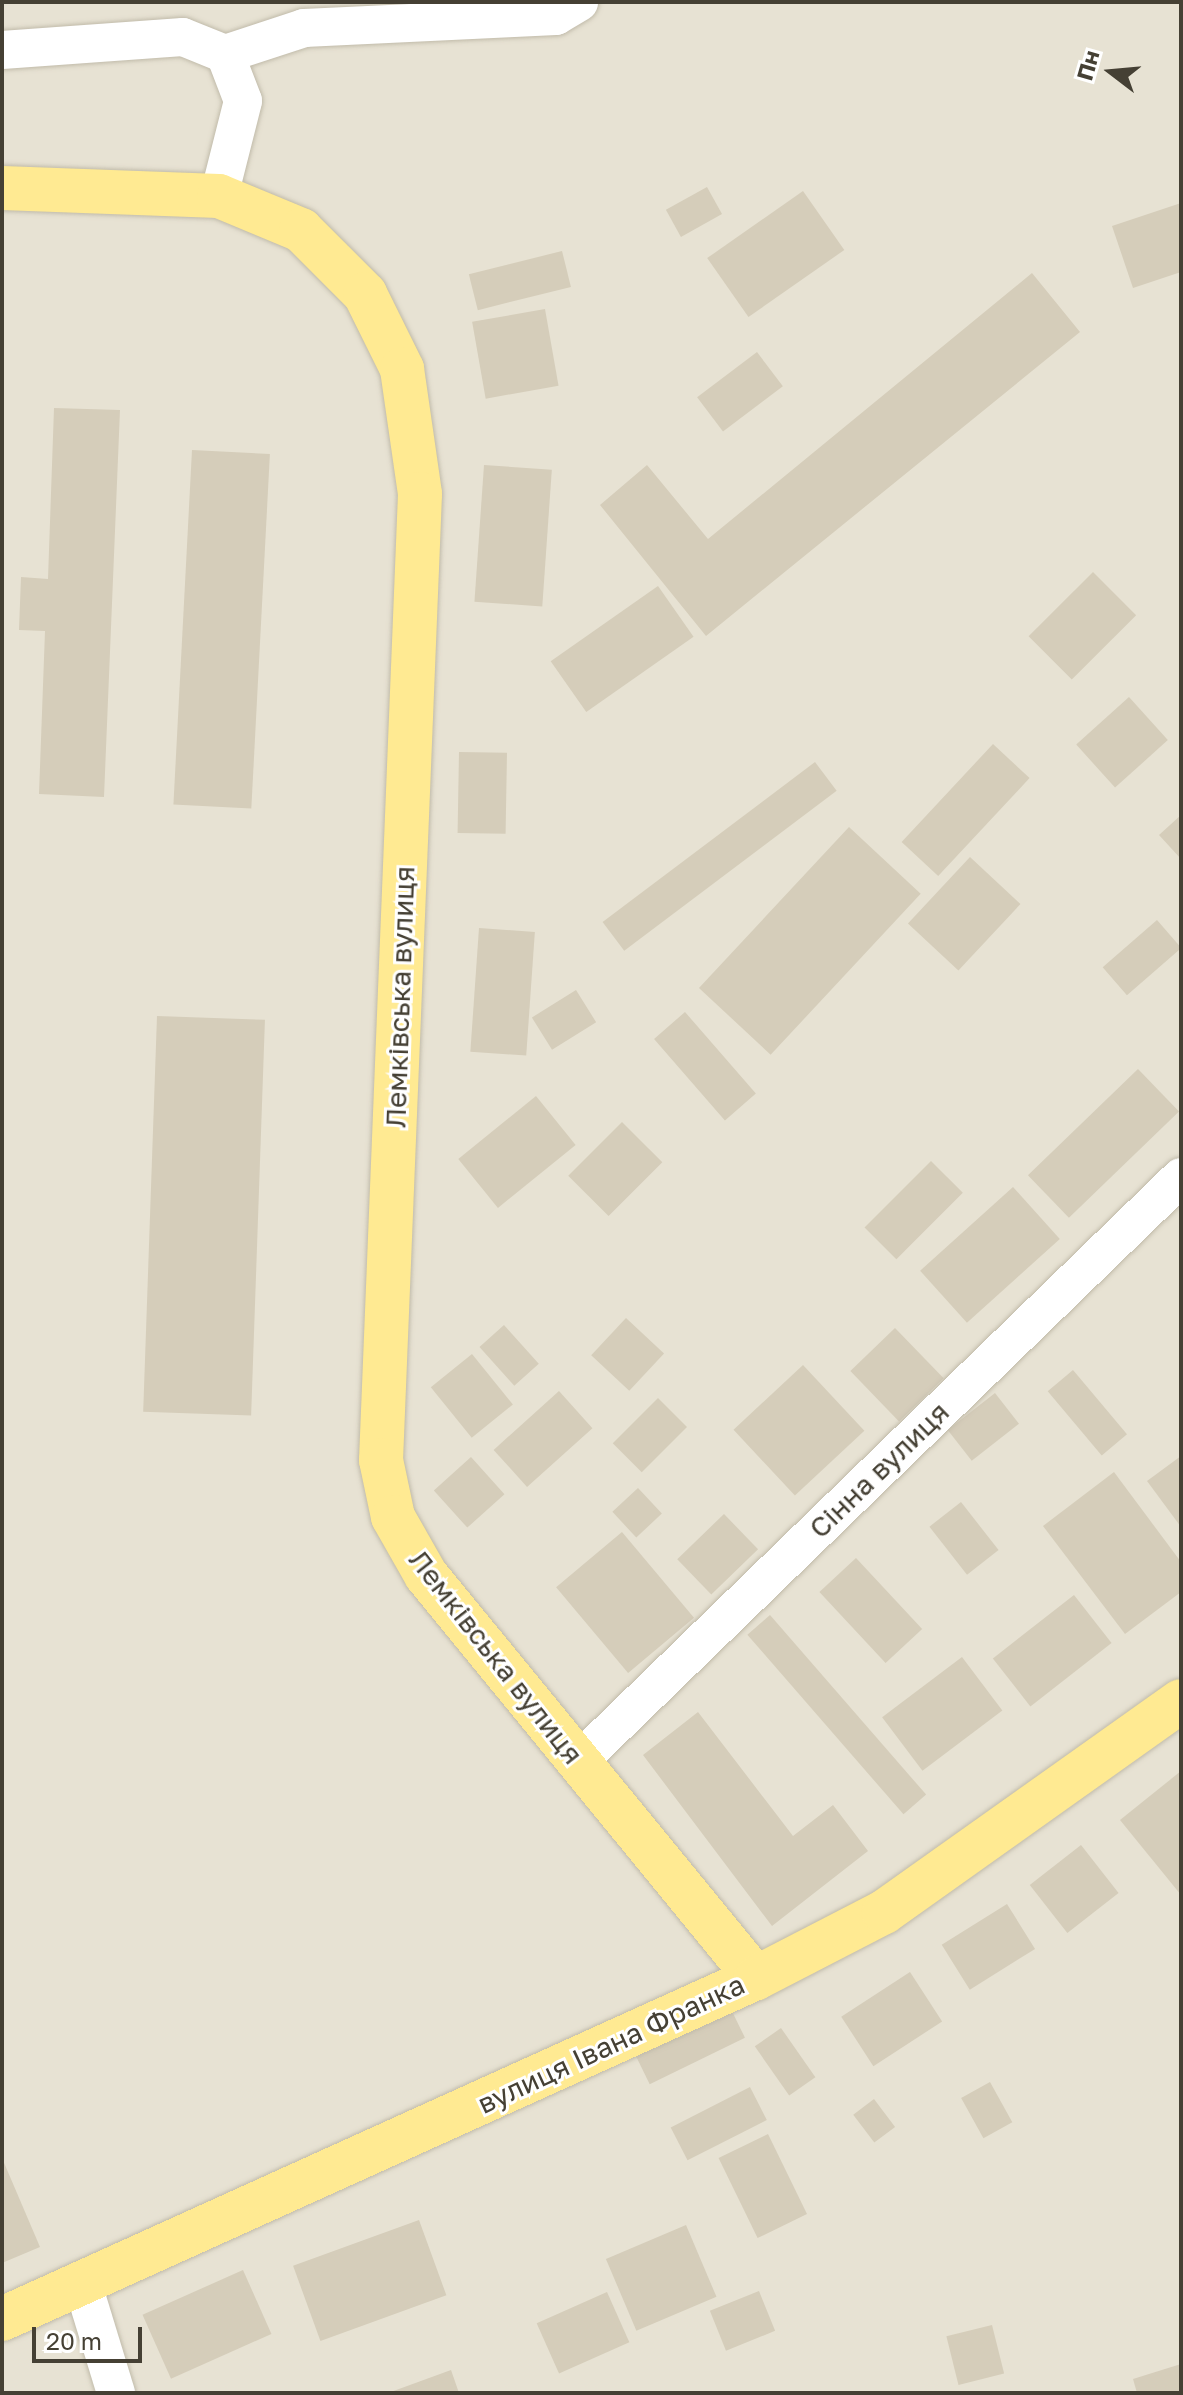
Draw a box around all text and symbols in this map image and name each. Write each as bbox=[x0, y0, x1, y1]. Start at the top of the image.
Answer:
north arrow bbox=[1071, 32, 1151, 112]
text: Пн bbox=[1070, 47, 1105, 83]
street label: Лемківська вулиця bbox=[379, 866, 421, 1128]
street label: Сінна вулиця bbox=[802, 1395, 956, 1545]
street label: Лемківська вулиця bbox=[402, 1543, 590, 1771]
street label: вулиця Івана Франка bbox=[472, 1967, 750, 2121]
scale bar bbox=[36, 2311, 146, 2361]
text: 20 m bbox=[46, 2326, 102, 2355]

